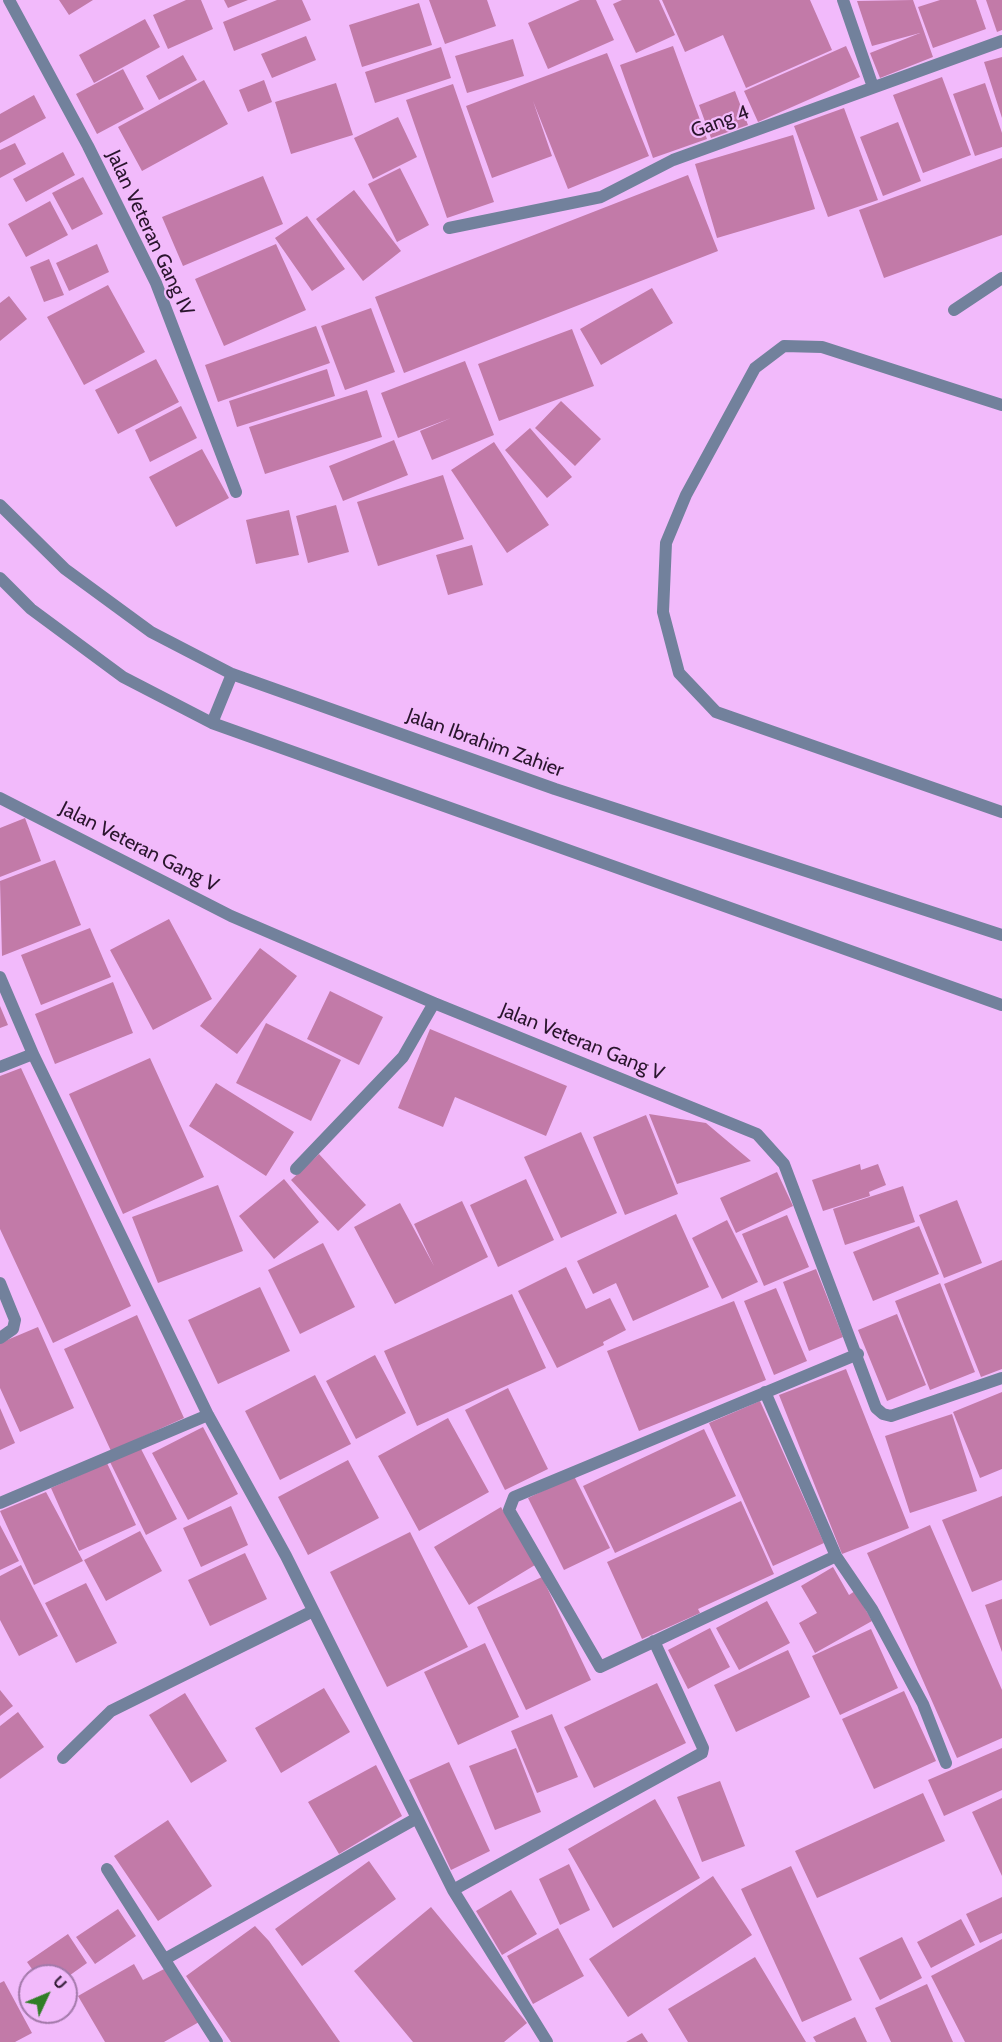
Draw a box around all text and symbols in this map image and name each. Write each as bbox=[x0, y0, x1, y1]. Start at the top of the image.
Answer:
street label: Gang 4 bbox=[688, 100, 752, 144]
street label: Jalan Veteran Gang IV bbox=[101, 146, 199, 320]
street label: Jalan Ibrahim Zahier bbox=[403, 703, 567, 783]
street label: Jalan Veteran Gang V bbox=[56, 797, 222, 897]
street label: Jalan Veteran Gang V bbox=[496, 998, 668, 1086]
north arrow bbox=[18, 1964, 78, 2024]
text: U bbox=[49, 1972, 71, 1993]

